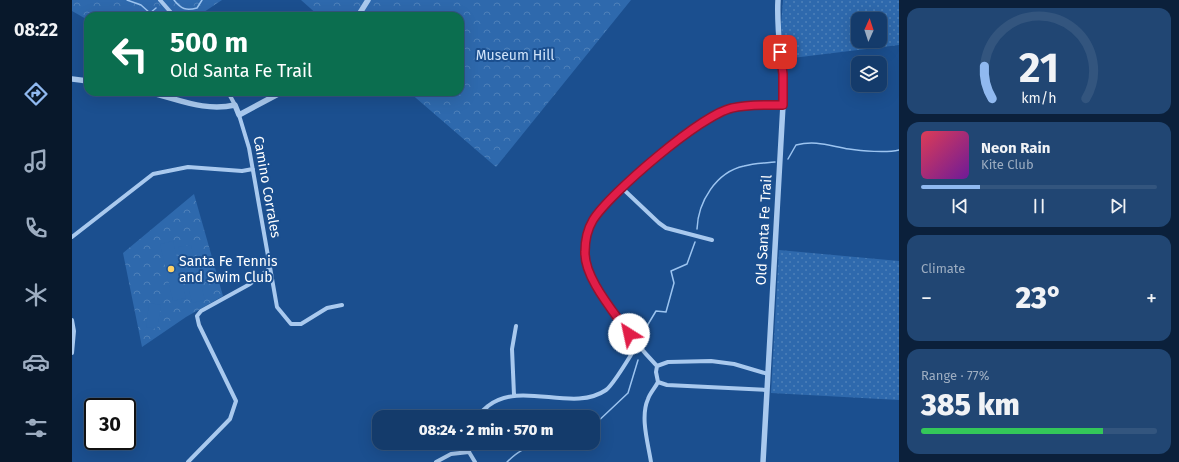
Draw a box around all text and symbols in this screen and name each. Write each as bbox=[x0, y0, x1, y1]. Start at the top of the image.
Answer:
north arrow bbox=[851, 12, 887, 48]
map controls bbox=[851, 12, 887, 92]
text: 08:22 bbox=[14, 19, 58, 41]
text: 500 m bbox=[170, 26, 248, 59]
icon: left bbox=[104, 28, 156, 80]
pin bbox=[763, 35, 797, 69]
icon: arrive bbox=[769, 41, 791, 63]
text: 21 bbox=[1019, 43, 1059, 93]
park label: Museum Hill bbox=[476, 47, 554, 64]
button: layers bbox=[851, 56, 887, 92]
text: Old Santa Fe Trail bbox=[170, 60, 312, 82]
icon: directions bbox=[22, 80, 50, 108]
text: km/h bbox=[1021, 89, 1057, 106]
street label: Camino Corrales bbox=[250, 135, 284, 240]
text: Neon Rain bbox=[981, 139, 1050, 157]
icon: music bbox=[22, 147, 50, 175]
text: Kite Club bbox=[981, 157, 1034, 172]
street label: Old Santa Fe Trail bbox=[753, 174, 775, 286]
icon: previous bbox=[949, 195, 971, 217]
icon: pause bbox=[1028, 195, 1050, 217]
icon: next bbox=[1107, 195, 1129, 217]
icon: phone bbox=[22, 214, 50, 242]
place label: Santa Fe Tennis and Swim Club bbox=[179, 253, 278, 286]
text: Climate bbox=[921, 261, 965, 276]
marker: Santa Fe Tennis and Swim Club bbox=[166, 264, 176, 274]
text: 23° bbox=[1016, 280, 1062, 316]
icon: climate bbox=[22, 281, 50, 309]
text: − bbox=[921, 285, 932, 312]
text: + bbox=[1146, 285, 1157, 312]
position arrow bbox=[608, 313, 650, 355]
icon: car bbox=[22, 348, 50, 376]
text: Range · 77% bbox=[921, 368, 989, 383]
text: 385 km bbox=[921, 387, 1020, 423]
speed limit sign: 30 bbox=[84, 398, 136, 450]
icon: filters bbox=[22, 414, 50, 442]
text: 08:24 · 2 min · 570 m bbox=[419, 421, 553, 439]

